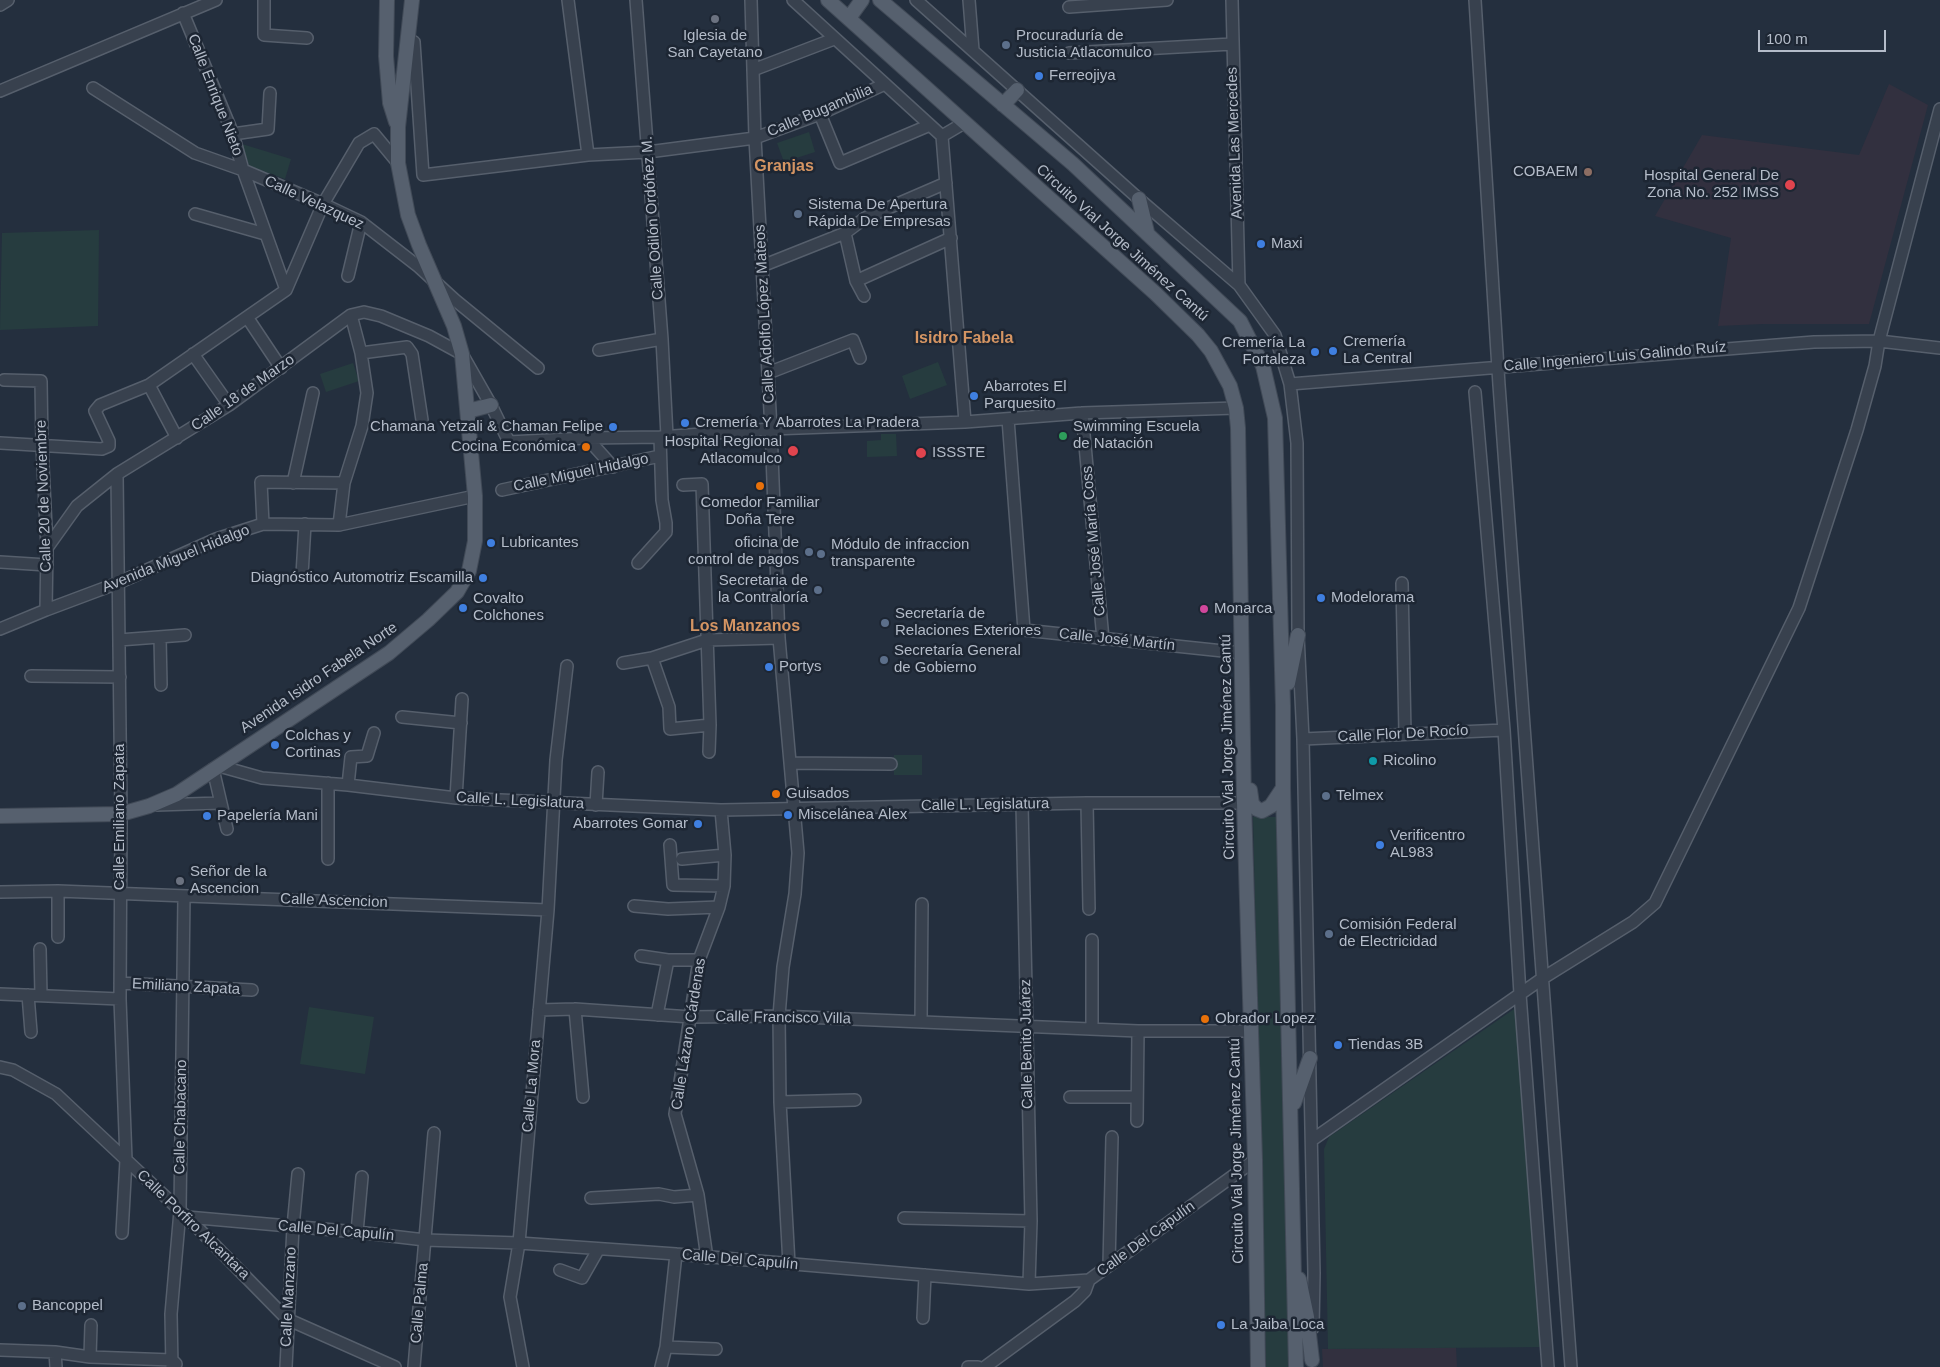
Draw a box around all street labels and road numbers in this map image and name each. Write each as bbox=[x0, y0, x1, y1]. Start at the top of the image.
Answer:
street label: Calle Enrique Nieto bbox=[183, 31, 247, 159]
street label: Avenida Las Mercedes bbox=[1223, 67, 1247, 219]
street label: Calle Bugambilia bbox=[765, 81, 875, 141]
street label: Calle Odilón Ordóñez M. bbox=[638, 135, 668, 301]
street label: Circuito Vial Jorge Jiménez Cantú bbox=[1032, 161, 1212, 325]
street label: Calle Velazquez bbox=[261, 172, 367, 234]
street label: Calle Adolfo López Mateos bbox=[751, 224, 779, 404]
street label: Calle Ingeniero Luis Galindo Ruíz bbox=[1503, 338, 1727, 376]
street label: Calle 18 de Marzo bbox=[188, 351, 298, 435]
street label: Calle 20 de Noviembre bbox=[32, 419, 56, 573]
street label: Calle Miguel Hidalgo bbox=[512, 450, 650, 496]
street label: Calle José María Coss bbox=[1078, 465, 1110, 617]
street label: Avenida Miguel Hidalgo bbox=[100, 521, 252, 597]
street label: Avenida Isidro Fabela Norte bbox=[237, 619, 401, 737]
street label: Calle José Martín bbox=[1058, 625, 1176, 655]
street label: Circuito Vial Jorge Jiménez Cantú bbox=[1217, 634, 1239, 860]
street label: Calle Flor De Rocío bbox=[1337, 722, 1469, 746]
street label: Calle Emiliano Zapata bbox=[111, 744, 129, 890]
street label: Calle L. Legislatura bbox=[455, 789, 585, 813]
street label: Calle L. Legislatura bbox=[921, 795, 1049, 815]
street label: Calle Ascencion bbox=[280, 890, 388, 912]
street label: Calle Lázaro Cárdenas bbox=[668, 957, 710, 1111]
street label: Emiliano Zapata bbox=[131, 975, 241, 999]
street label: Calle Benito Juárez bbox=[1017, 979, 1037, 1109]
street label: Calle Francisco Villa bbox=[715, 1008, 851, 1028]
street label: Circuito Vial Jorge Jiménez Cantú bbox=[1226, 1038, 1248, 1264]
street label: Calle La Mora bbox=[519, 1039, 545, 1133]
street label: Calle Chabacano bbox=[171, 1059, 191, 1175]
street label: Calle Porfiro Alcantara bbox=[133, 1166, 253, 1284]
street label: Calle Del Capulín bbox=[1093, 1197, 1199, 1281]
street label: Calle Del Capulín bbox=[277, 1217, 395, 1245]
street label: Calle Del Capulín bbox=[681, 1246, 799, 1274]
street label: Calle Manzano bbox=[277, 1247, 301, 1347]
street label: Calle Palma bbox=[408, 1262, 432, 1344]

